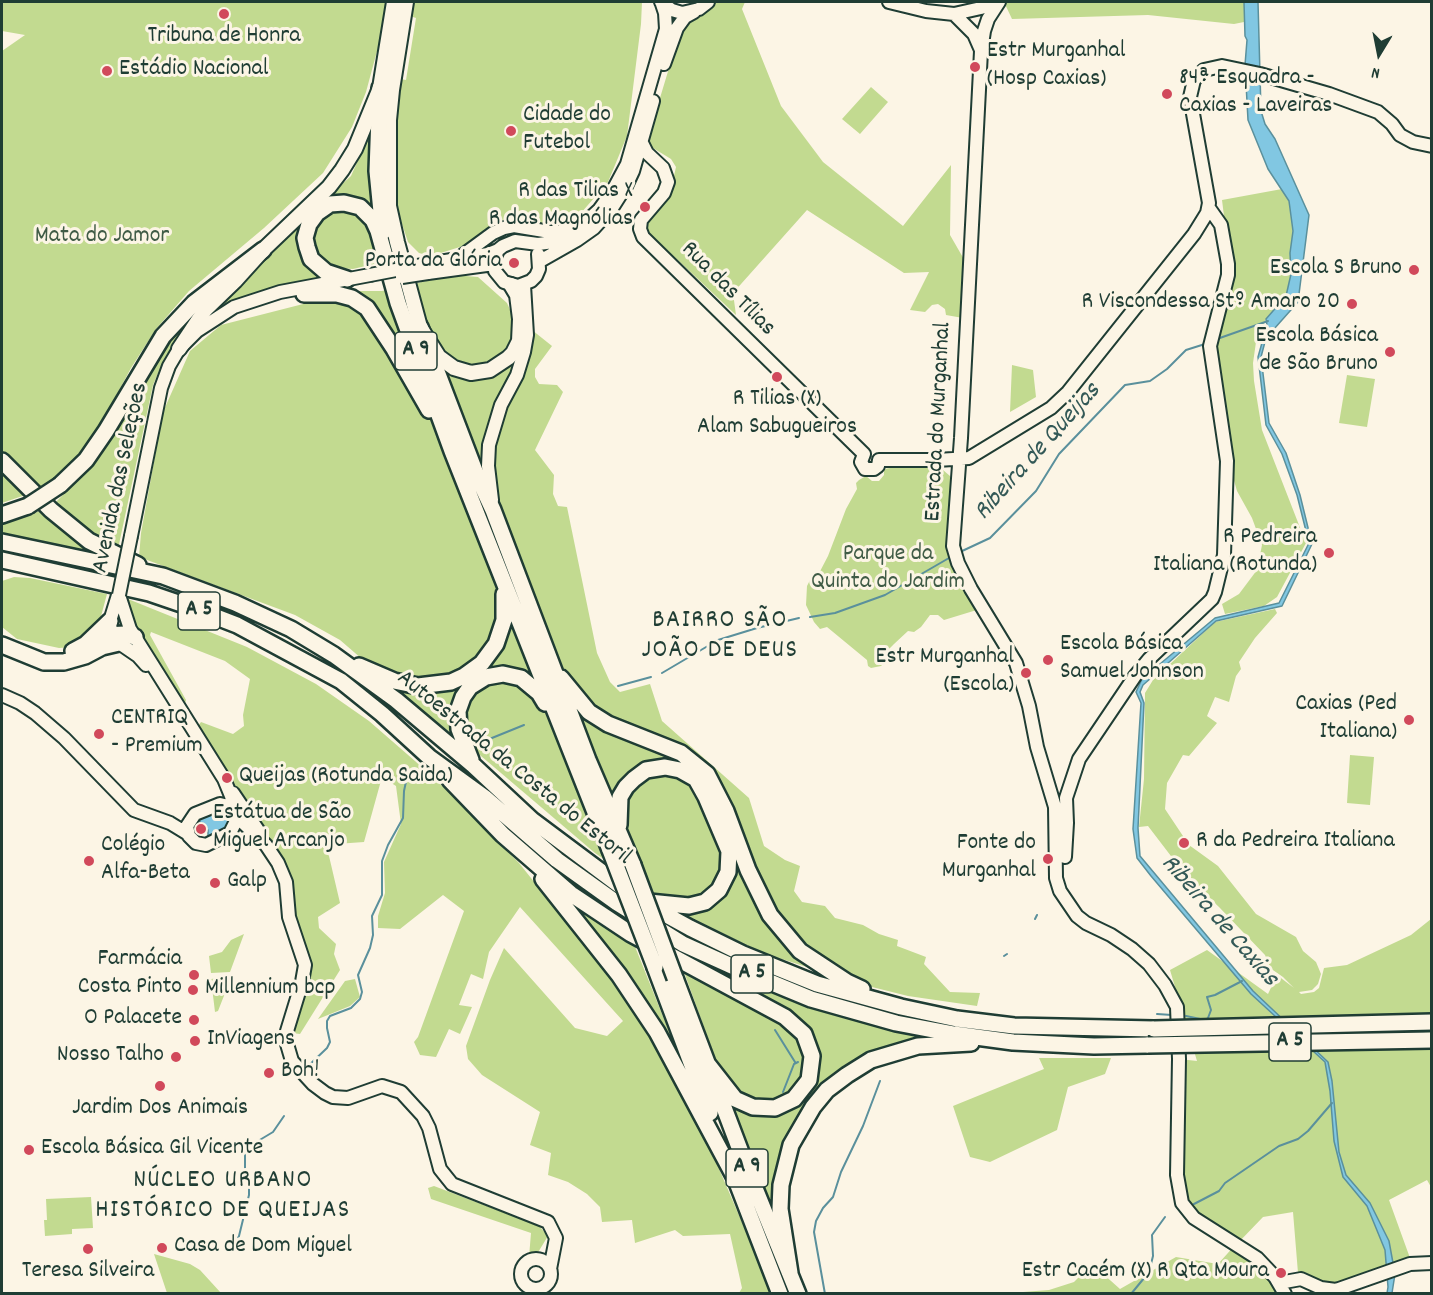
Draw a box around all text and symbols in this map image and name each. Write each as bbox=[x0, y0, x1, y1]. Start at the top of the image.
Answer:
marker: Tribuna de Honra bbox=[217, 7, 231, 21]
place label: Tribuna de Honra bbox=[148, 24, 300, 52]
north arrow bbox=[1349, 24, 1409, 84]
place label: Estr Murganhal (Hosp Caxias) bbox=[987, 39, 1125, 95]
place label: Estádio Nacional bbox=[119, 57, 269, 85]
marker: Estr Murganhal (Hosp Caxias) bbox=[968, 60, 982, 74]
text: N bbox=[1370, 60, 1382, 84]
marker: Estádio Nacional bbox=[100, 64, 114, 78]
place label: 84ª Esquadra - Caxias - Laveiras bbox=[1179, 66, 1332, 122]
marker: 84ª Esquadra - Caxias - Laveiras bbox=[1160, 87, 1174, 101]
place label: Cidade do Futebol bbox=[523, 103, 611, 159]
marker: Cidade do Futebol bbox=[504, 124, 518, 138]
place label: R das Tilias X R das Magnólias bbox=[489, 179, 633, 235]
marker: R das Tilias X R das Magnólias bbox=[638, 200, 652, 214]
park label: Mata do Jamor bbox=[35, 224, 169, 252]
street label: Rua das Tílias bbox=[674, 237, 780, 343]
place label: Porta da Glória bbox=[365, 249, 502, 277]
marker: Porta da Glória bbox=[507, 256, 521, 270]
place label: Escola S Bruno bbox=[1270, 256, 1402, 284]
marker: Escola S Bruno bbox=[1407, 263, 1421, 277]
place label: R Viscondessa Stº Amaro 20 bbox=[1082, 290, 1340, 318]
marker: R Viscondessa Stº Amaro 20 bbox=[1345, 297, 1359, 311]
street label: Estrada do Murganhal bbox=[920, 322, 960, 522]
place label: Escola Básica de São Bruno bbox=[1255, 324, 1378, 380]
road number: A 9 bbox=[395, 332, 437, 370]
marker: Escola Básica de São Bruno bbox=[1383, 345, 1397, 359]
marker: R Tilias (X) Alam Sabugueiros bbox=[770, 370, 784, 384]
water label: Ribeira de Queijas bbox=[969, 378, 1109, 528]
street label: Avenida das Seleções bbox=[88, 380, 156, 576]
place label: R Tilias (X) Alam Sabugueiros bbox=[697, 387, 857, 443]
place label: R Pedreira Italiana (Rotunda) bbox=[1153, 525, 1317, 581]
park label: Parque da Quinta do Jardim bbox=[811, 542, 965, 598]
marker: R Pedreira Italiana (Rotunda) bbox=[1322, 546, 1336, 560]
road number: A 5 bbox=[178, 592, 220, 630]
district label: BAIRRO SÃO JOÃO DE DEUS bbox=[641, 606, 799, 668]
place label: Escola Básica Samuel Johnson bbox=[1060, 632, 1204, 688]
place label: Estr Murganhal (Escola) bbox=[876, 645, 1014, 701]
marker: Escola Básica Samuel Johnson bbox=[1041, 653, 1055, 667]
street label: Autoestrada da Costa do Estoril bbox=[390, 665, 636, 873]
marker: Estr Murganhal (Escola) bbox=[1019, 666, 1033, 680]
place label: Caxias (Ped Italiana) bbox=[1295, 692, 1397, 748]
place label: CENTRIQ - Premium bbox=[111, 706, 203, 762]
marker: Caxias (Ped Italiana) bbox=[1402, 713, 1416, 727]
marker: CENTRIQ - Premium bbox=[92, 727, 106, 741]
place label: Queijas (Rotunda Saida) bbox=[239, 764, 453, 792]
marker: Queijas (Rotunda Saida) bbox=[220, 771, 234, 785]
place label: Estátua de São Miguel Arcanjo bbox=[213, 801, 351, 857]
marker: Estátua de São Miguel Arcanjo bbox=[194, 822, 208, 836]
place label: R da Pedreira Italiana bbox=[1196, 829, 1395, 857]
place label: Fonte do Murganhal bbox=[942, 831, 1036, 887]
place label: Colégio Alfa-Beta bbox=[101, 833, 190, 889]
marker: R da Pedreira Italiana bbox=[1177, 836, 1191, 850]
water label: Ribeira de Caxias bbox=[1152, 850, 1284, 994]
marker: Fonte do Murganhal bbox=[1041, 852, 1055, 866]
marker: Colégio Alfa-Beta bbox=[82, 854, 96, 868]
place label: Galp bbox=[227, 869, 267, 897]
marker: Galp bbox=[208, 876, 222, 890]
place label: Farmácia Costa Pinto bbox=[78, 947, 182, 1003]
road number: A 5 bbox=[731, 955, 773, 993]
marker: Farmácia Costa Pinto bbox=[187, 968, 201, 982]
place label: Millennium bcp bbox=[205, 976, 335, 1004]
marker: Millennium bcp bbox=[186, 983, 200, 997]
place label: O Palacete bbox=[84, 1006, 182, 1034]
marker: O Palacete bbox=[187, 1013, 201, 1027]
road number: A 5 bbox=[1269, 1023, 1311, 1061]
place label: InViagens bbox=[207, 1027, 295, 1055]
marker: InViagens bbox=[188, 1034, 202, 1048]
place label: Nosso Talho bbox=[57, 1043, 164, 1071]
marker: Nosso Talho bbox=[169, 1050, 183, 1064]
place label: Boh! bbox=[281, 1059, 319, 1087]
marker: Boh! bbox=[262, 1066, 276, 1080]
marker: Jardim Dos Animais bbox=[153, 1079, 167, 1093]
place label: Jardim Dos Animais bbox=[72, 1096, 248, 1124]
place label: Escola Básica Gil Vicente bbox=[41, 1136, 263, 1164]
marker: Escola Básica Gil Vicente bbox=[22, 1143, 36, 1157]
road number: A 9 bbox=[726, 1149, 768, 1187]
district label: NÚCLEO URBANO HISTÓRICO DE QUEIJAS bbox=[95, 1166, 351, 1228]
place label: Casa de Dom Miguel bbox=[174, 1234, 352, 1262]
marker: Casa de Dom Miguel bbox=[155, 1241, 169, 1255]
marker: Teresa Silveira bbox=[81, 1242, 95, 1256]
place label: Teresa Silveira bbox=[22, 1259, 154, 1287]
place label: Estr Cacém (X) R Qta Moura bbox=[1022, 1259, 1269, 1287]
marker: Estr Cacém (X) R Qta Moura bbox=[1274, 1266, 1288, 1280]

